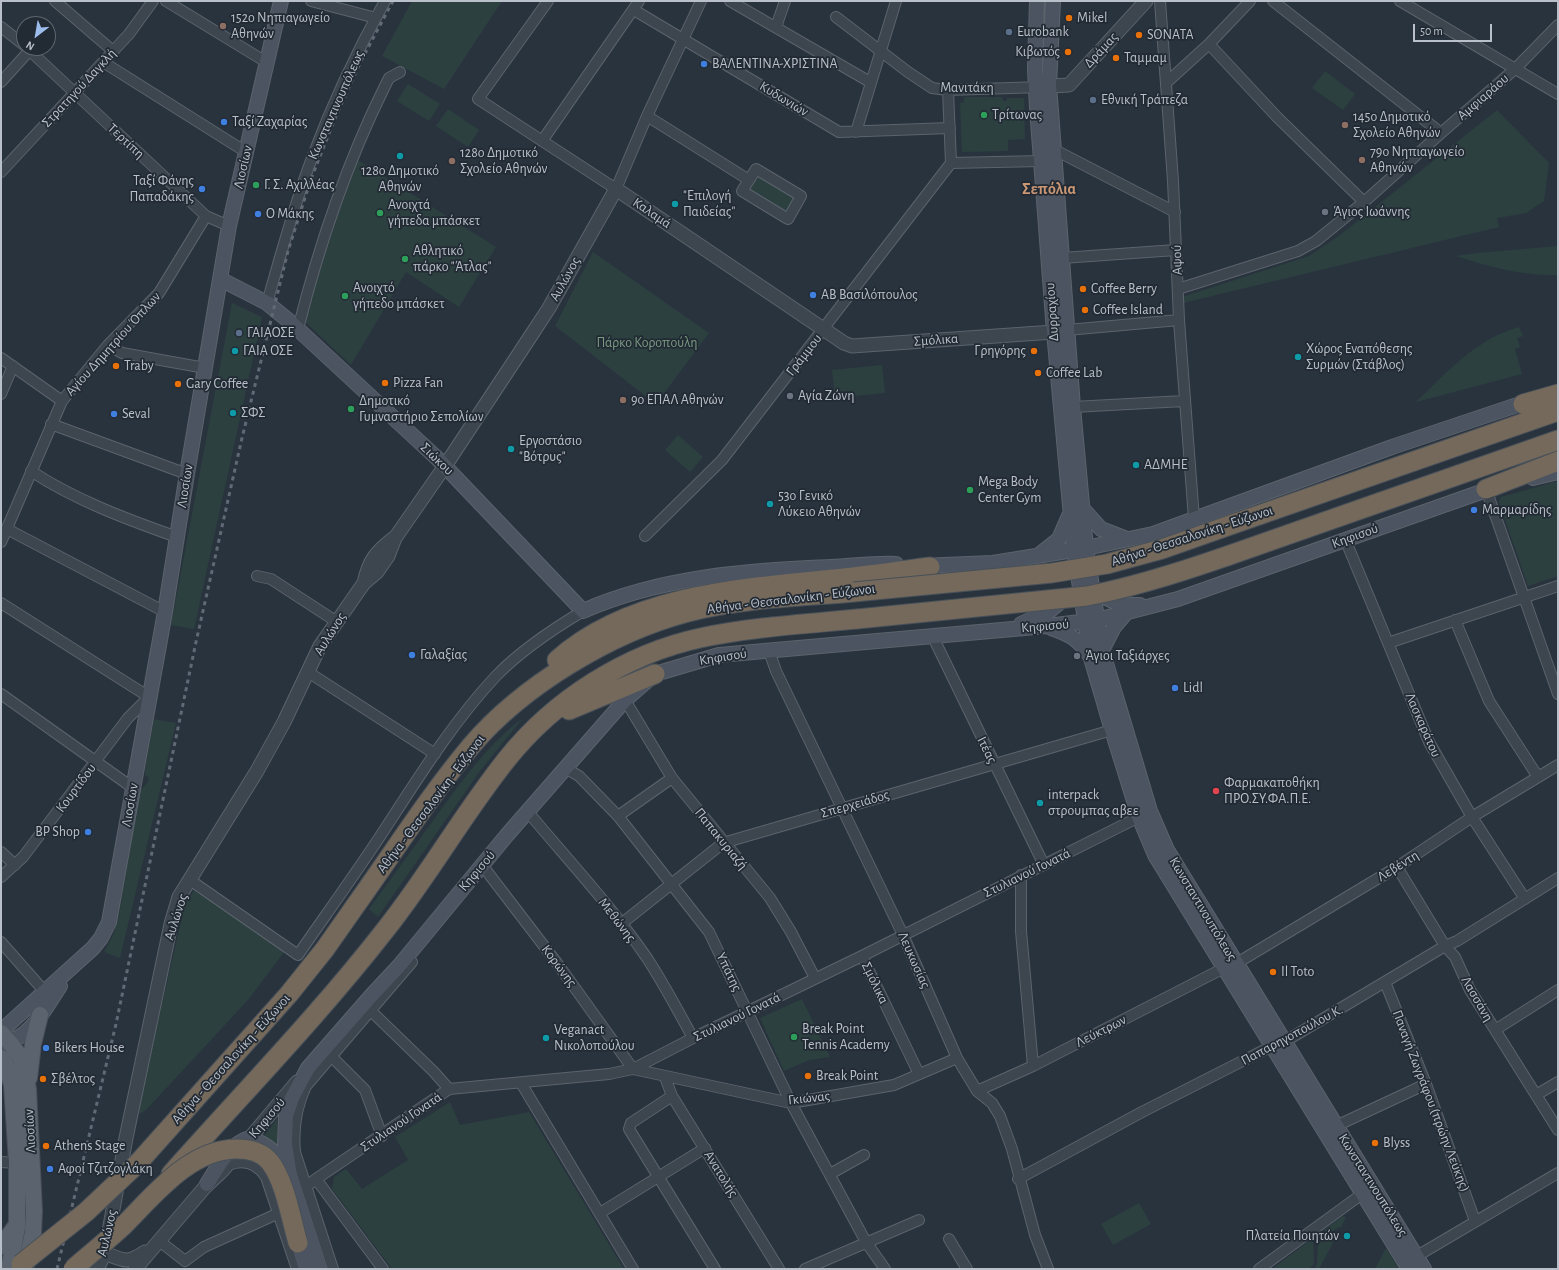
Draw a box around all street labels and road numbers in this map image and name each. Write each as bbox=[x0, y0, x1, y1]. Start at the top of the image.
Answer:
street label: Δράμας bbox=[1080, 29, 1122, 71]
street label: Στρατηγού Δαγκλή bbox=[38, 45, 120, 131]
street label: Κωνσταντινουπόλεως bbox=[304, 48, 368, 162]
street label: Αμφιαράου bbox=[1454, 70, 1512, 124]
street label: Κυδωνιών bbox=[756, 78, 812, 120]
street label: Μανιτάκη bbox=[940, 80, 994, 96]
street label: Τερτίπη bbox=[104, 120, 148, 162]
street label: Λιοσίων bbox=[230, 144, 256, 190]
street label: Καλαμά bbox=[630, 194, 674, 232]
street label: Αψού bbox=[1168, 245, 1186, 275]
street label: Αυλώνος bbox=[546, 254, 584, 304]
street label: Δυρραχίου bbox=[1042, 282, 1062, 342]
street label: Αγίου Δημητρίου Όπλων bbox=[62, 288, 164, 400]
street label: Σμόλικα bbox=[913, 330, 959, 350]
street label: Γράμμου bbox=[782, 331, 826, 379]
street label: Σιώκου bbox=[417, 439, 457, 479]
street label: Λιοσίων bbox=[173, 463, 197, 509]
street label: Αθήνα - Θεσσαλονίκη - Εύζωνοι bbox=[1109, 502, 1275, 570]
street label: Κηφισού bbox=[1330, 520, 1380, 552]
street label: Αθήνα - Θεσσαλονίκη - Εύζωνοι bbox=[706, 580, 876, 618]
street label: Αυλώνος bbox=[310, 609, 350, 659]
street label: Κηφισού bbox=[1020, 616, 1070, 636]
street label: Κηφισού bbox=[698, 645, 748, 669]
street label: Λασκαράτου bbox=[1401, 690, 1445, 760]
street label: Αθήνα - Θεσσαλονίκη - Εύζωνοι bbox=[373, 731, 489, 877]
street label: Ιτέας bbox=[973, 734, 1001, 766]
street label: Κουρτίδου bbox=[52, 760, 100, 816]
street label: Λιοσίων bbox=[118, 782, 142, 828]
street label: Σπερχειάδος bbox=[819, 786, 891, 822]
street label: Παπακυριαζή bbox=[691, 805, 751, 873]
street label: Στυλιανού Γονατά bbox=[981, 845, 1073, 901]
street label: Κηφισού bbox=[455, 847, 499, 895]
street label: Λεβέντη bbox=[1374, 847, 1422, 885]
street label: Κωνσταντινουπόλεως bbox=[1165, 854, 1241, 964]
street label: Αυλώνος bbox=[161, 892, 191, 942]
street label: Μεθώνης bbox=[594, 894, 640, 946]
street label: Λευκωσίας bbox=[894, 929, 934, 991]
street label: Κορώνης bbox=[538, 942, 580, 990]
street label: Υπάτης bbox=[712, 950, 746, 994]
street label: Σμόλικα bbox=[858, 959, 892, 1007]
street label: Λασσάνη bbox=[1457, 973, 1497, 1025]
street label: Στυλιανού Γονατά bbox=[691, 989, 783, 1045]
street label: Αθήνα - Θεσσαλονίκη - Εύζωνοι bbox=[168, 991, 294, 1127]
street label: Παπαρηγοπούλου Κ. bbox=[1238, 1001, 1346, 1069]
street label: Παναγή Ζωγράφου (πρώην Λεύκης) bbox=[1388, 1008, 1474, 1194]
street label: Λεύκτρων bbox=[1073, 1011, 1129, 1051]
street label: Γκιώνας bbox=[787, 1087, 831, 1109]
street label: Στυλιανού Γονατά bbox=[357, 1089, 445, 1155]
street label: Κηφισού bbox=[245, 1094, 289, 1142]
street label: Λιοσίων bbox=[20, 1109, 40, 1153]
street label: Κωνσταντινουπόλεως bbox=[1335, 1131, 1411, 1239]
street label: Ανατολής bbox=[700, 1148, 742, 1200]
street label: Αυλώνος bbox=[93, 1208, 121, 1258]

